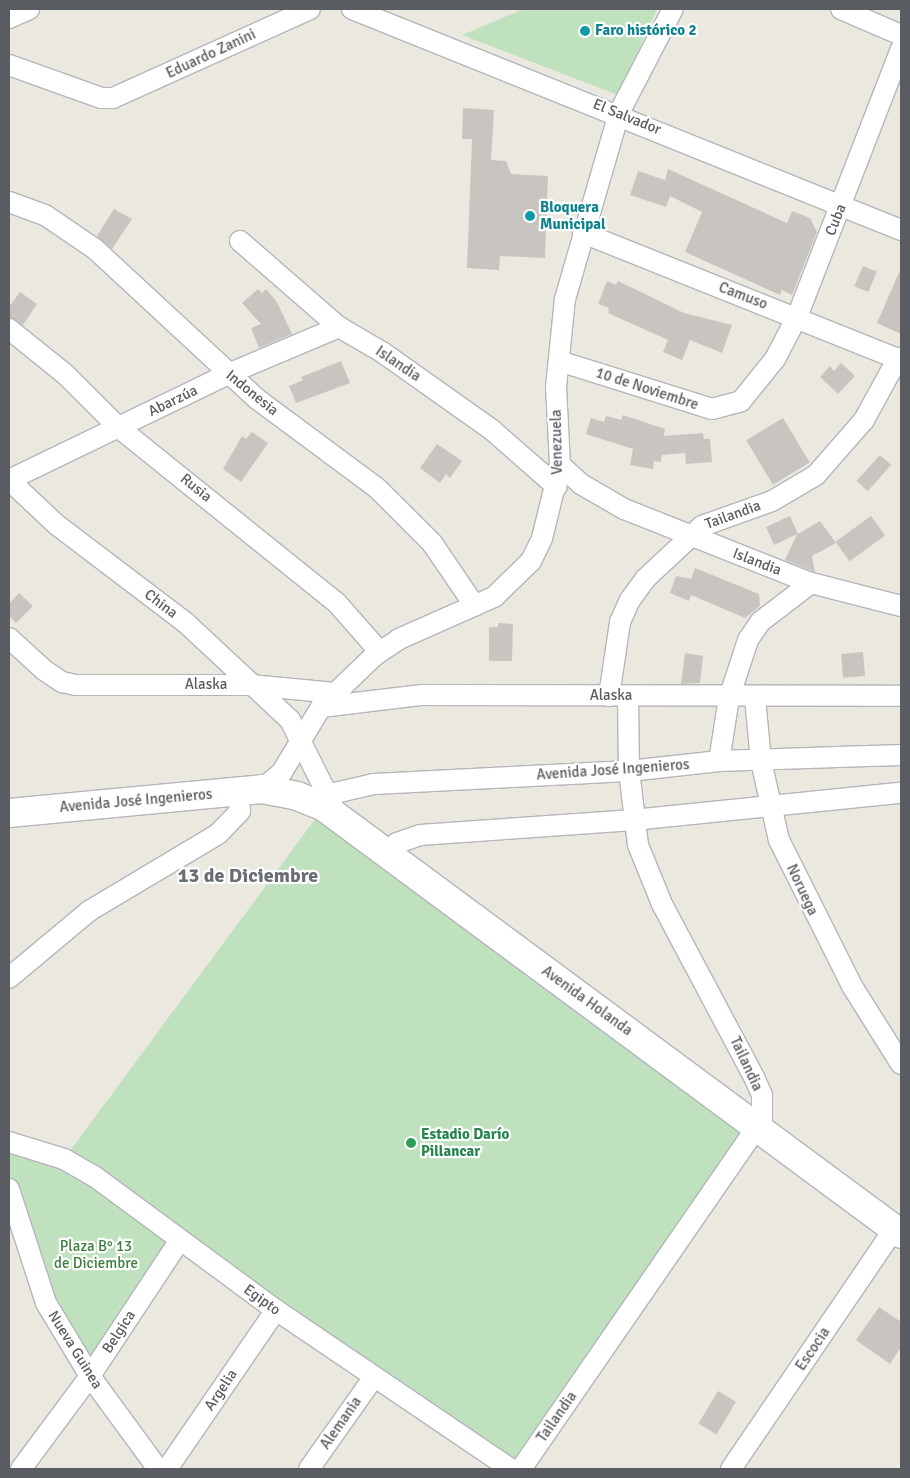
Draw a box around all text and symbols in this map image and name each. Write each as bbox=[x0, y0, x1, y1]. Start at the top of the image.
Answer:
place label: Faro histórico 2 bbox=[595, 22, 697, 40]
street label: Eduardo Zanini bbox=[163, 25, 259, 83]
marker: Faro histórico 2 bbox=[579, 25, 591, 37]
street label: El Salvador bbox=[590, 95, 664, 139]
place label: Bloquera Municipal bbox=[540, 198, 606, 233]
street label: Cuba bbox=[822, 201, 850, 239]
marker: Bloquera Municipal bbox=[524, 210, 536, 222]
street label: Camuso bbox=[716, 278, 770, 314]
street label: Islandia bbox=[372, 342, 424, 386]
street label: 10 de Noviembre bbox=[593, 364, 701, 414]
street label: Indonesia bbox=[222, 366, 282, 420]
street label: Abarzúa bbox=[145, 381, 201, 421]
street label: Venezuela bbox=[547, 409, 567, 475]
street label: Rusia bbox=[177, 470, 215, 506]
street label: Tailandia bbox=[703, 497, 763, 533]
street label: Islandia bbox=[730, 545, 784, 579]
street label: China bbox=[141, 586, 181, 622]
street label: Alaska bbox=[185, 676, 227, 694]
street label: Alaska bbox=[590, 687, 632, 705]
street label: Avenida José Ingenieros bbox=[536, 756, 690, 784]
street label: Avenida José Ingenieros bbox=[59, 785, 213, 817]
street label: Noruega bbox=[782, 861, 822, 919]
district label: 13 de Diciembre bbox=[178, 863, 318, 887]
street label: Avenida Holanda bbox=[538, 962, 636, 1040]
street label: Tailandia bbox=[726, 1034, 766, 1094]
place label: Estadio Darío Pillancar bbox=[421, 1125, 509, 1160]
marker: Estadio Darío Pillancar bbox=[405, 1137, 417, 1149]
park label: Plaza B° 13 de Diciembre bbox=[54, 1237, 138, 1272]
street label: Egipto bbox=[240, 1281, 284, 1319]
street label: Belgica bbox=[99, 1307, 139, 1357]
street label: Nueva Guinea bbox=[44, 1308, 106, 1392]
street label: Escocia bbox=[792, 1324, 834, 1374]
street label: Argelia bbox=[201, 1366, 241, 1414]
street label: Tailandia bbox=[533, 1388, 581, 1446]
street label: Alemania bbox=[316, 1393, 366, 1453]

